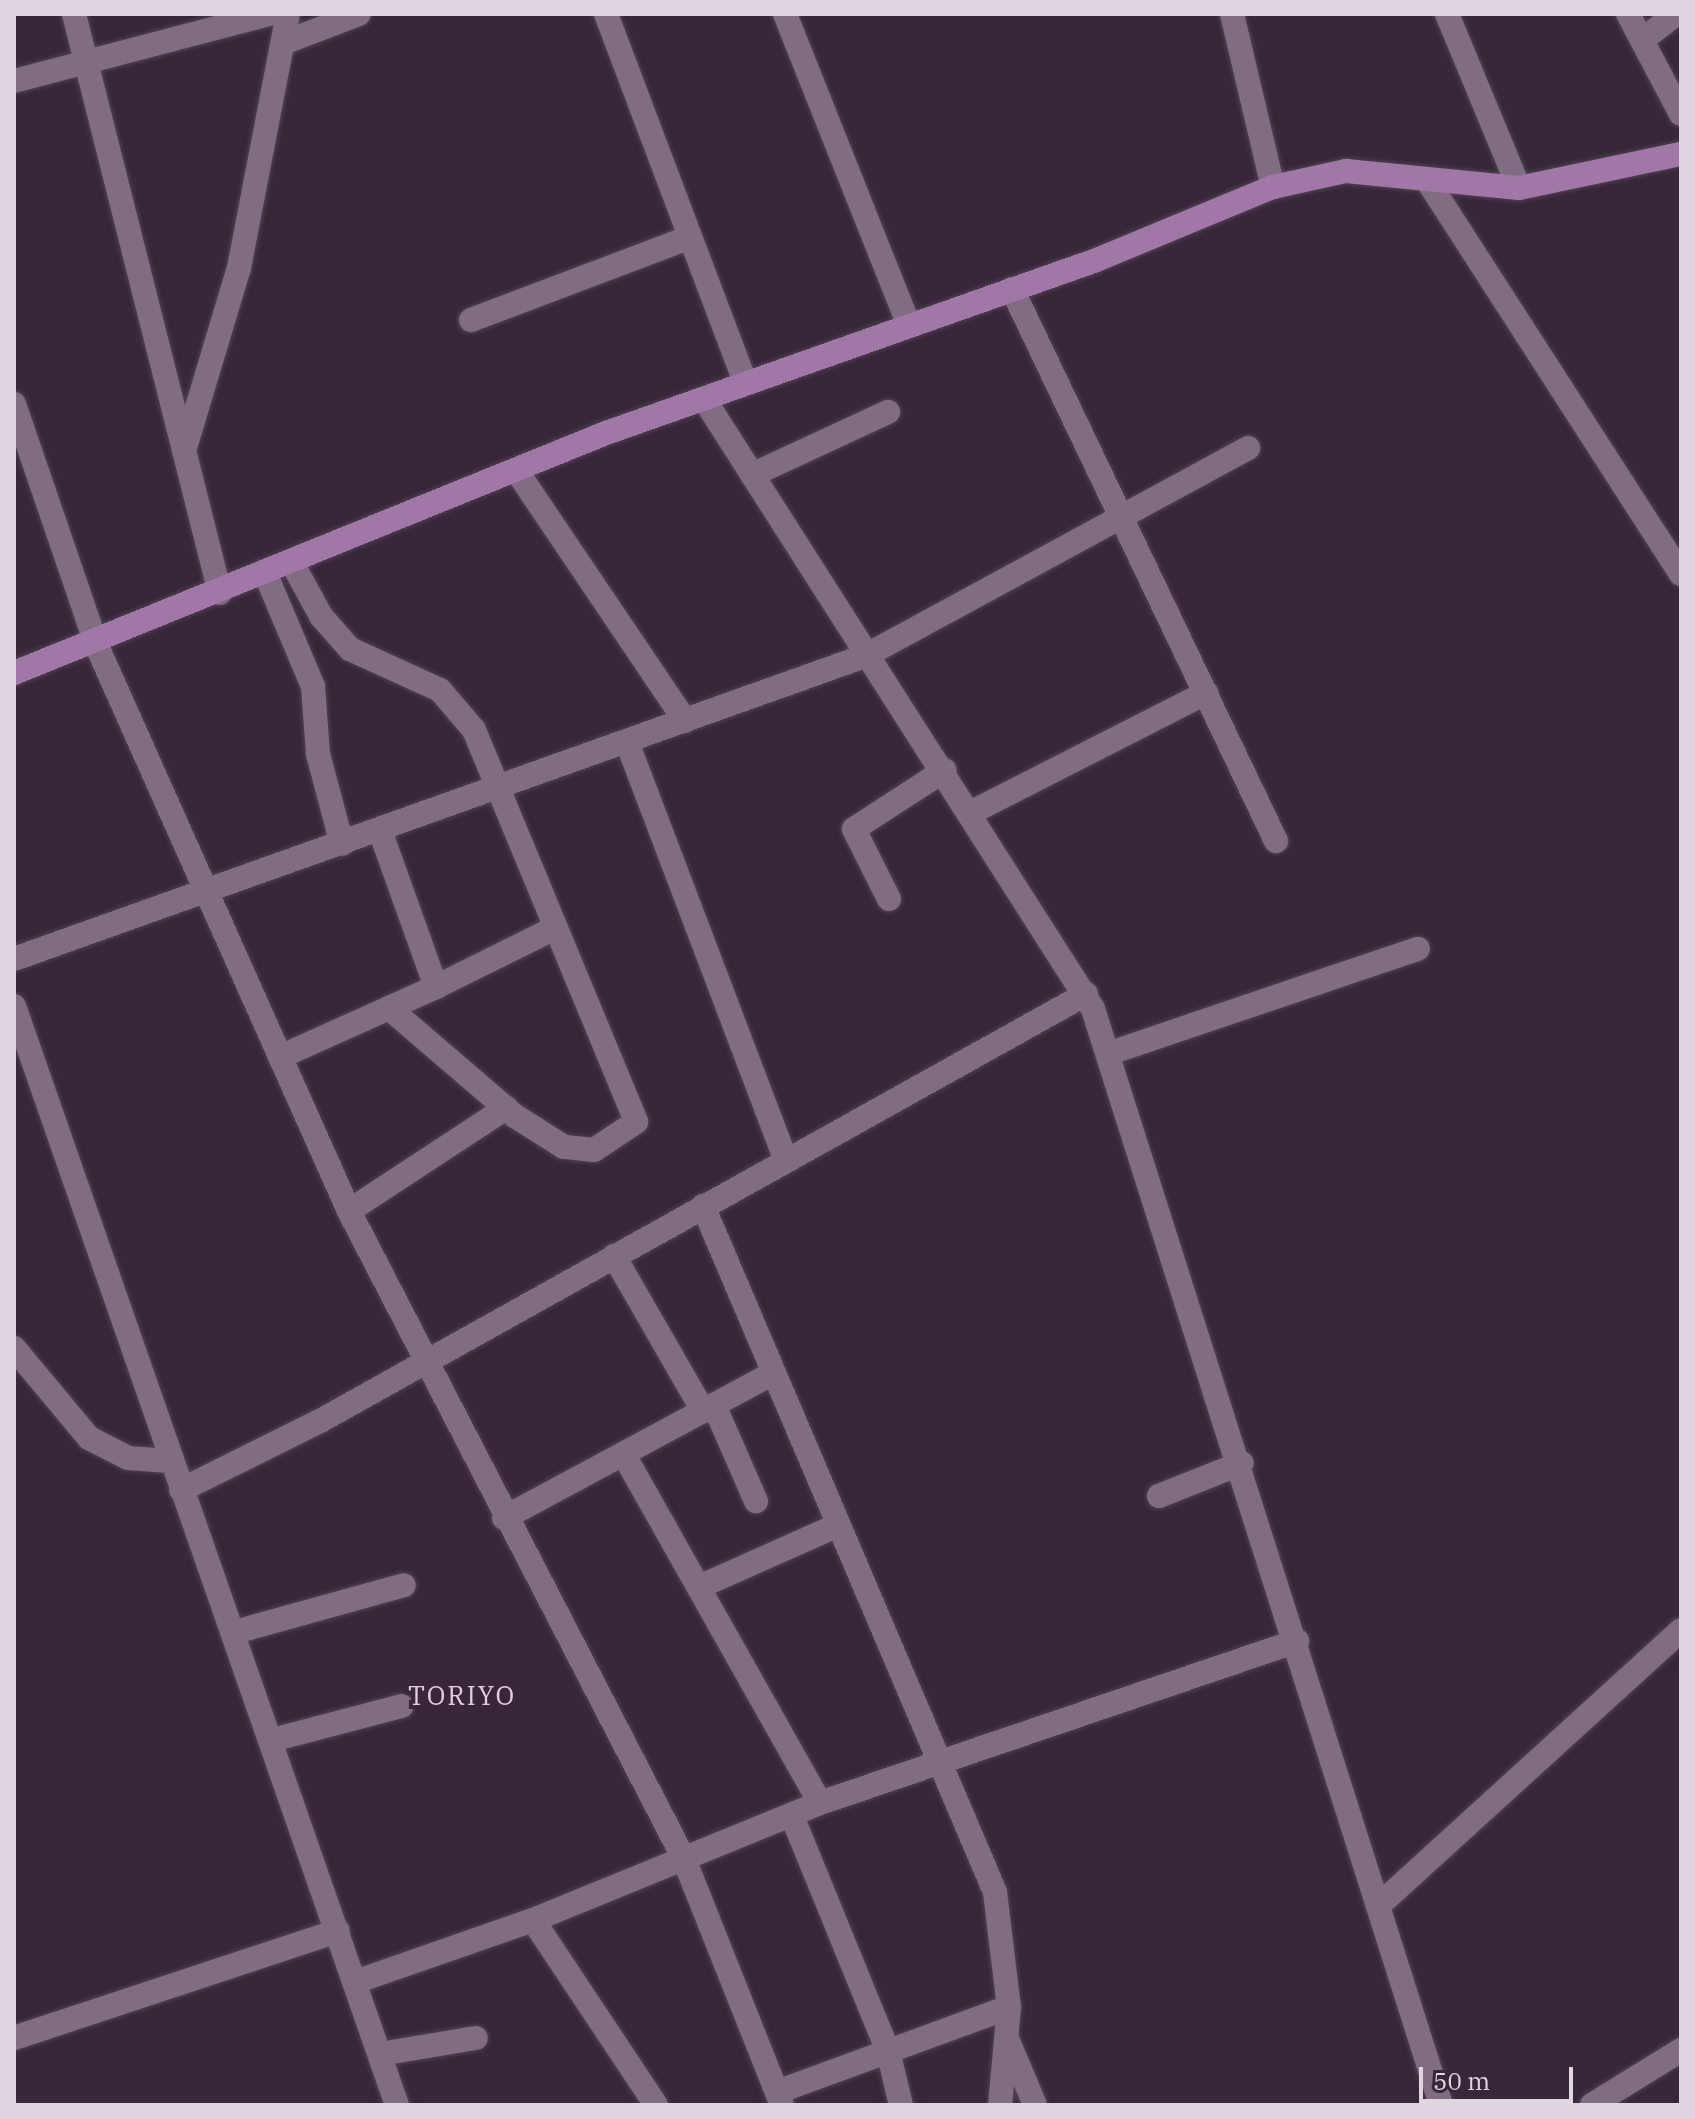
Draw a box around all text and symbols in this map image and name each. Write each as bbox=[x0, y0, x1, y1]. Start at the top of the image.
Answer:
district label: TORIYO bbox=[408, 1680, 516, 1712]
scale bar bbox=[1423, 2051, 1577, 2101]
text: 50 m bbox=[1433, 2065, 1490, 2097]

